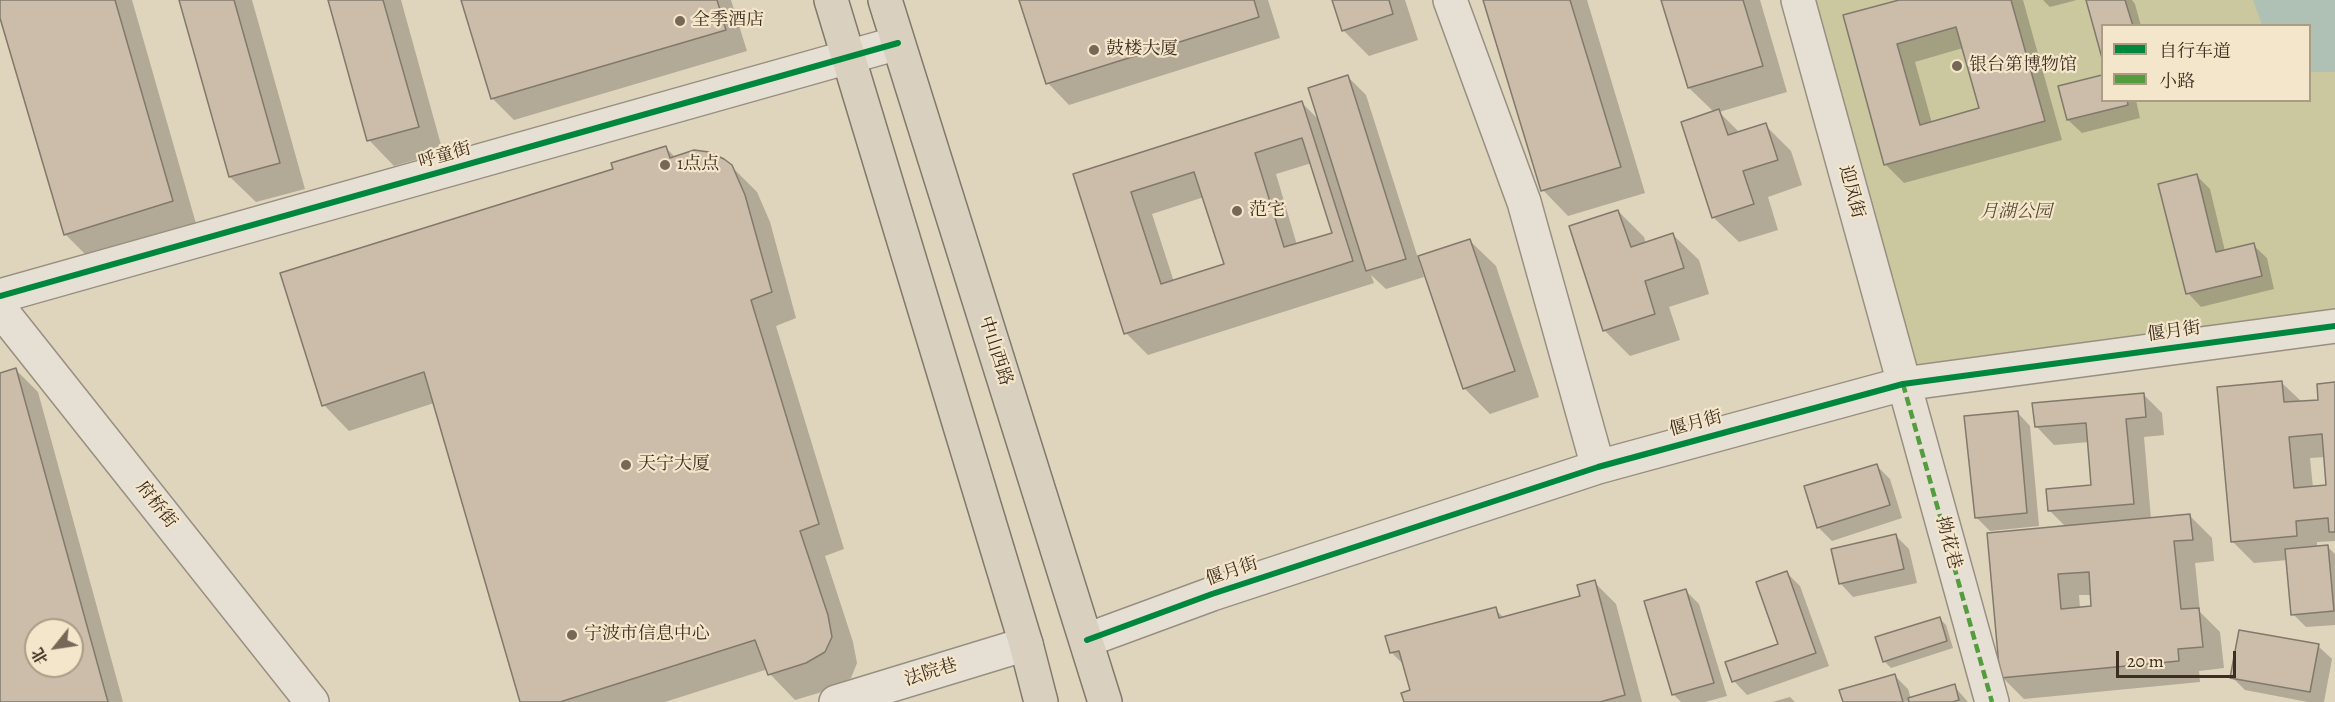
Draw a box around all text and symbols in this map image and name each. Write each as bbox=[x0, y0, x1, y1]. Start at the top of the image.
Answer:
place label: 全季酒店 bbox=[692, 10, 764, 32]
marker: 全季酒店 bbox=[673, 14, 687, 28]
legend bbox=[2101, 24, 2311, 102]
place label: 鼓楼大厦 bbox=[1106, 39, 1178, 61]
text: 自行车道 bbox=[2159, 39, 2231, 63]
marker: 鼓楼大厦 bbox=[1087, 43, 1101, 57]
place label: 银台第博物馆 bbox=[1969, 55, 2077, 77]
marker: 银台第博物馆 bbox=[1950, 59, 1964, 73]
text: 小路 bbox=[2159, 69, 2195, 93]
street label: 呼童街 bbox=[416, 138, 474, 174]
place label: 1点点 bbox=[677, 154, 719, 176]
marker: 1点点 bbox=[658, 158, 672, 172]
street label: 迎凤街 bbox=[1834, 163, 1868, 221]
place label: 范宅 bbox=[1249, 200, 1285, 222]
park label: 月湖公园 bbox=[1980, 202, 2052, 224]
marker: 范宅 bbox=[1230, 204, 1244, 218]
street label: 中山西路 bbox=[974, 313, 1016, 389]
street label: 偃月街 bbox=[2146, 318, 2202, 346]
street label: 偃月街 bbox=[1667, 407, 1725, 441]
place label: 天宁大厦 bbox=[638, 454, 710, 476]
marker: 天宁大厦 bbox=[619, 458, 633, 472]
street label: 府桥街 bbox=[131, 477, 181, 533]
street label: 拗花巷 bbox=[1931, 514, 1965, 572]
street label: 偃月街 bbox=[1203, 553, 1261, 591]
north arrow bbox=[24, 618, 84, 678]
place label: 宁波市信息中心 bbox=[584, 624, 710, 646]
marker: 宁波市信息中心 bbox=[565, 628, 579, 642]
scale bar bbox=[2119, 639, 2239, 677]
text: 北 bbox=[27, 644, 54, 668]
text: 20 m bbox=[2127, 649, 2164, 673]
street label: 法院巷 bbox=[902, 655, 960, 691]

